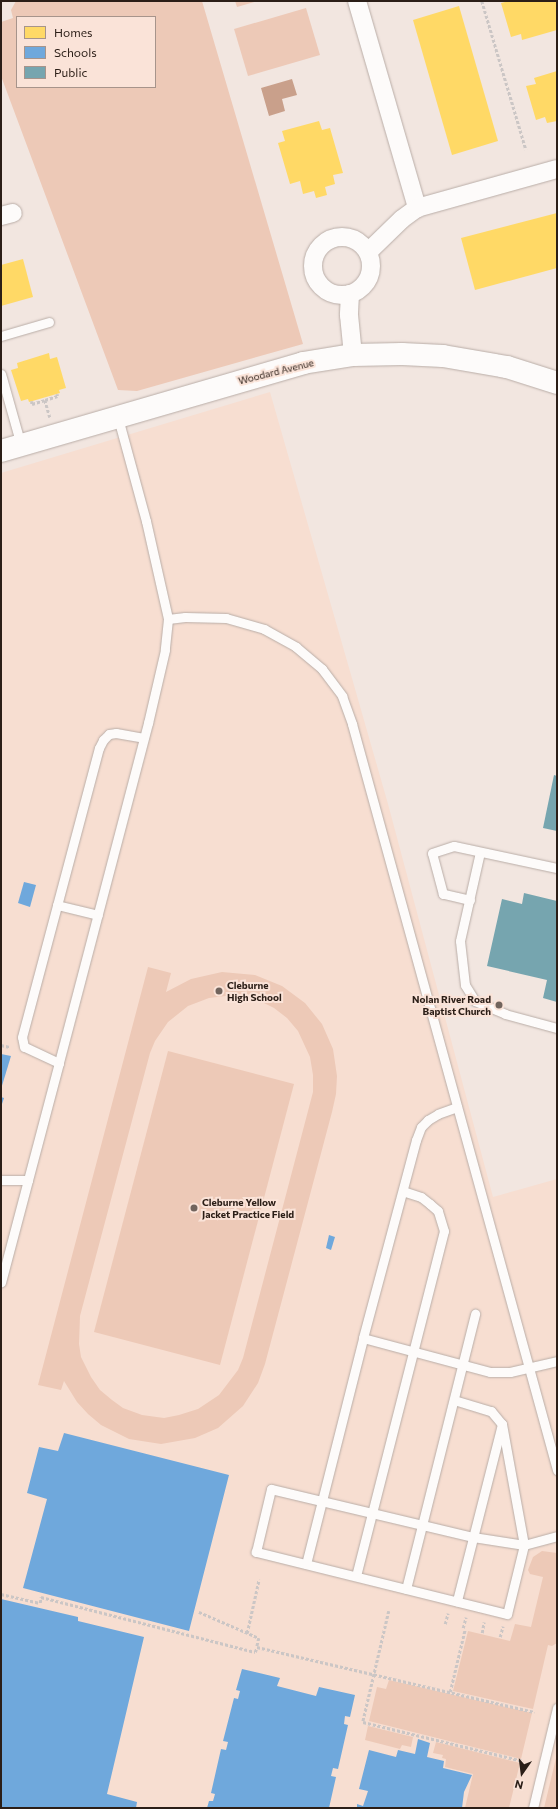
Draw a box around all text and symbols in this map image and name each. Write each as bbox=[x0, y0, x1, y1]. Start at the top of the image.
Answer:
legend bbox=[16, 16, 156, 88]
text: Homes bbox=[54, 25, 92, 39]
text: Schools bbox=[54, 45, 97, 59]
text: Public bbox=[54, 65, 87, 79]
street label: Woodard Avenue bbox=[237, 357, 315, 387]
place label: Cleburne High School bbox=[227, 979, 282, 1002]
marker: Cleburne High School bbox=[214, 986, 224, 996]
place label: Nolan River Road Baptist Church bbox=[412, 993, 491, 1016]
marker: Nolan River Road Baptist Church bbox=[494, 1000, 504, 1010]
place label: Cleburne Yellow Jacket Practice Field bbox=[202, 1196, 294, 1220]
marker: Cleburne Yellow Jacket Practice Field bbox=[189, 1203, 199, 1213]
north arrow bbox=[502, 1753, 542, 1793]
text: N bbox=[513, 1778, 525, 1792]

